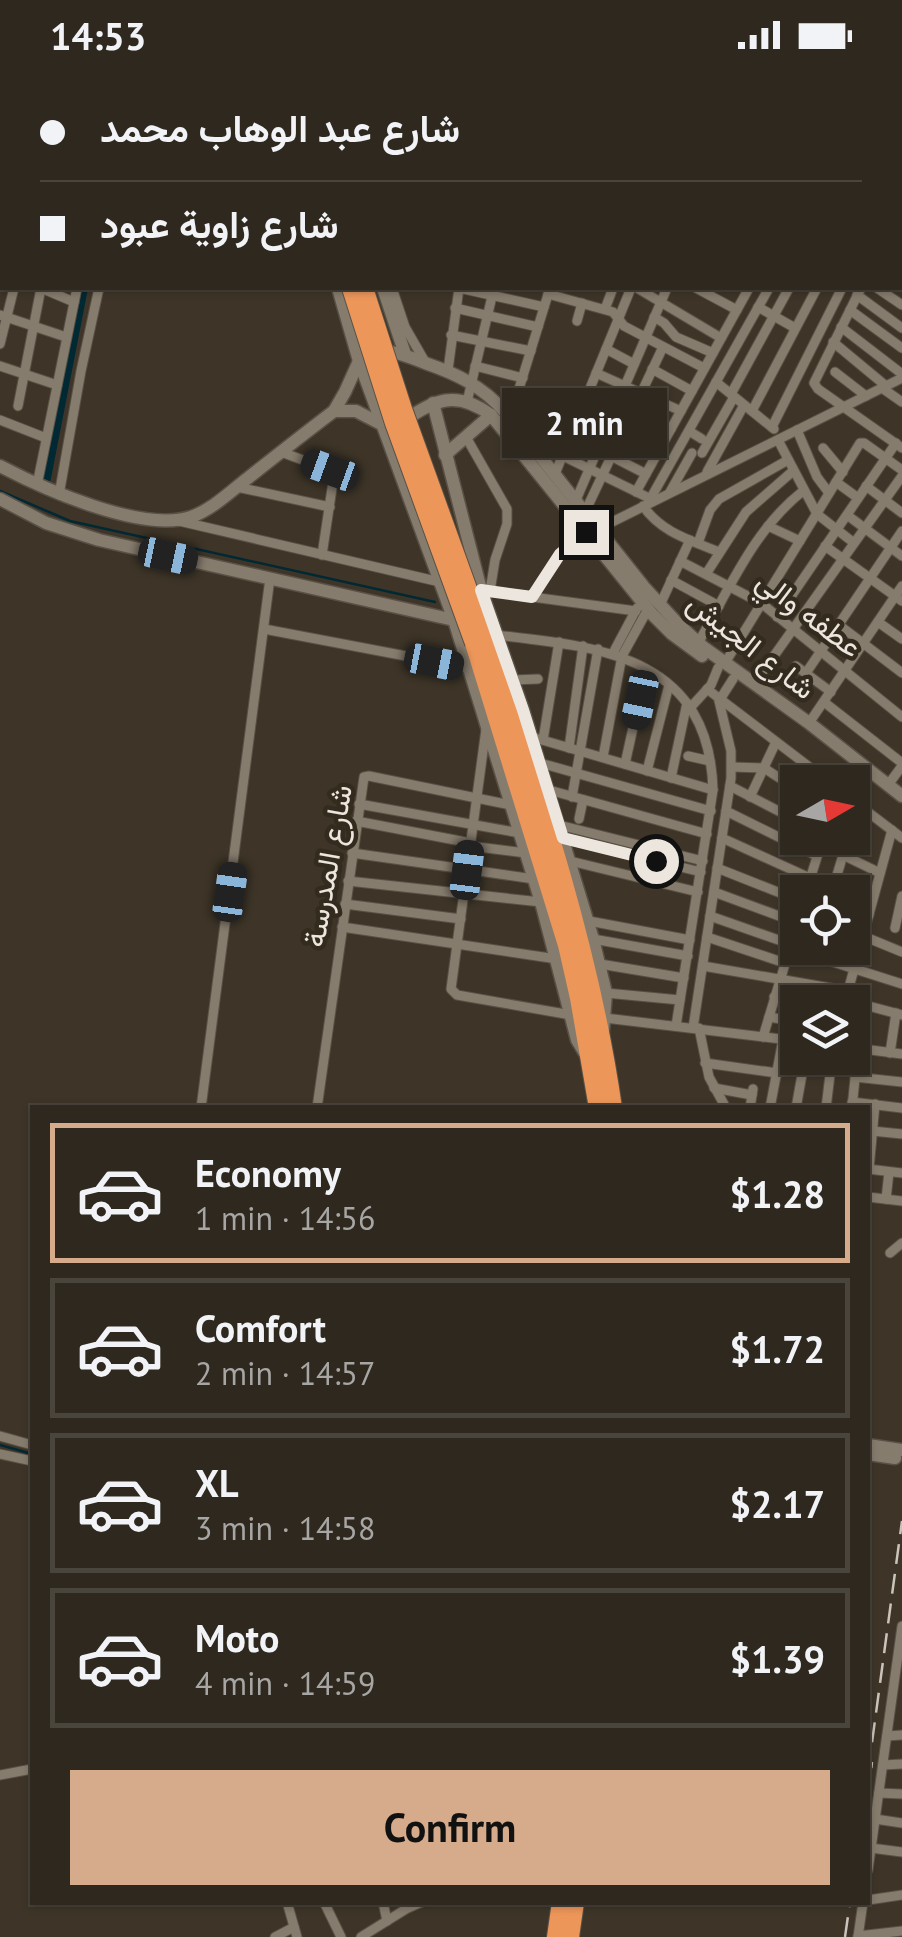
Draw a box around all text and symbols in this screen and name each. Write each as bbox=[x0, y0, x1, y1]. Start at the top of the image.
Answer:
text: 14:53 bbox=[50, 11, 146, 60]
text: شارع عبد الوهاب محمد bbox=[100, 103, 460, 152]
text: شارع زاوية عبود bbox=[100, 199, 339, 248]
callout: 2 min bbox=[504, 387, 668, 457]
text: 2 min bbox=[545, 402, 624, 444]
car bbox=[297, 446, 363, 494]
route end bbox=[564, 510, 609, 555]
car bbox=[136, 535, 200, 577]
street label: عطفه والي bbox=[746, 560, 871, 670]
street label: شارع الجيش bbox=[679, 583, 824, 709]
car bbox=[402, 642, 466, 682]
car bbox=[619, 668, 661, 732]
north arrow bbox=[780, 765, 870, 855]
map controls bbox=[780, 765, 870, 1075]
street label: شارع المدرسة bbox=[293, 781, 362, 950]
car bbox=[448, 838, 486, 902]
route start bbox=[634, 839, 679, 884]
car bbox=[211, 860, 249, 924]
button: locate bbox=[780, 875, 870, 965]
button: layers bbox=[780, 985, 870, 1075]
icon: car bbox=[75, 1148, 165, 1238]
text: Economy bbox=[195, 1148, 341, 1197]
text: $1.28 bbox=[729, 1169, 825, 1218]
text: 1 min · 14:56 bbox=[195, 1197, 375, 1239]
icon: car bbox=[75, 1303, 165, 1393]
text: Comfort bbox=[195, 1303, 326, 1352]
text: $1.72 bbox=[729, 1324, 825, 1373]
text: 2 min · 14:57 bbox=[195, 1352, 375, 1394]
icon: car bbox=[75, 1458, 165, 1548]
text: XL bbox=[195, 1458, 239, 1507]
text: $2.17 bbox=[729, 1479, 825, 1528]
text: 3 min · 14:58 bbox=[195, 1507, 375, 1549]
icon: car bbox=[75, 1613, 165, 1703]
text: Moto bbox=[195, 1613, 279, 1662]
text: $1.39 bbox=[729, 1634, 825, 1683]
text: 4 min · 14:59 bbox=[195, 1662, 375, 1704]
button: Confirm bbox=[70, 1770, 830, 1885]

